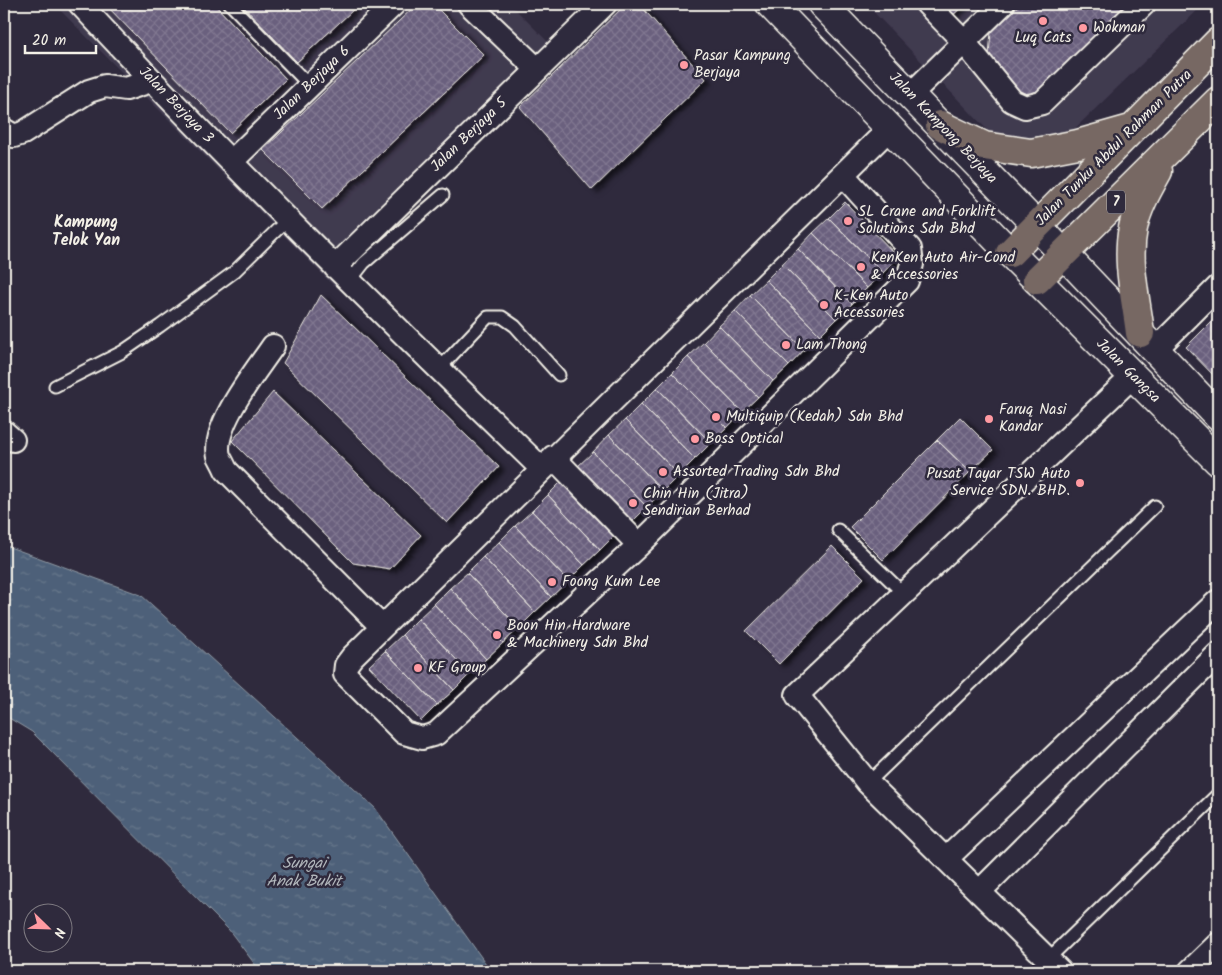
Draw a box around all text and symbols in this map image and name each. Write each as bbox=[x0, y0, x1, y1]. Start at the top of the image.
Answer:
marker: Luq Cats bbox=[1037, 15, 1049, 27]
place label: Wokman bbox=[1093, 16, 1146, 40]
scale bar bbox=[25, 22, 96, 54]
marker: Wokman bbox=[1077, 22, 1089, 34]
place label: Luq Cats bbox=[1015, 26, 1072, 50]
text: 20 m bbox=[32, 29, 66, 53]
street label: Jalan Berjaya 6 bbox=[268, 40, 356, 126]
place label: Pasar Kampung Berjaya bbox=[694, 44, 791, 85]
marker: Pasar Kampung Berjaya bbox=[678, 59, 690, 71]
street label: Jalan Berjaya 3 bbox=[133, 61, 220, 149]
street label: Jalan Tunku Abdul Rahman Putra bbox=[1030, 64, 1198, 232]
street label: Jalan Kampong Berjaya bbox=[883, 66, 1003, 190]
street label: Jalan Berjaya 5 bbox=[425, 91, 514, 178]
road number: 7 bbox=[1107, 190, 1125, 213]
place label: SL Crane and Forklift Solutions Sdn Bhd bbox=[858, 200, 996, 241]
district label: Kampung Telok Yan bbox=[52, 210, 120, 253]
marker: SL Crane and Forklift Solutions Sdn Bhd bbox=[842, 215, 854, 227]
place label: KenKen Auto Air-Cond & Accessories bbox=[871, 246, 1016, 287]
marker: KenKen Auto Air-Cond & Accessories bbox=[855, 261, 867, 273]
place label: K-Ken Auto Accessories bbox=[834, 284, 909, 325]
marker: K-Ken Auto Accessories bbox=[818, 299, 830, 311]
place label: Lam Thong bbox=[796, 333, 867, 357]
street label: Jalan Gangsa bbox=[1090, 333, 1166, 409]
marker: Lam Thong bbox=[780, 339, 792, 351]
place label: Faruq Nasi Kandar bbox=[999, 398, 1068, 439]
place label: Multiquip (Kedah) Sdn Bhd bbox=[726, 405, 903, 429]
marker: Multiquip (Kedah) Sdn Bhd bbox=[710, 411, 722, 423]
marker: Faruq Nasi Kandar bbox=[983, 413, 995, 425]
place label: Boss Optical bbox=[705, 427, 784, 451]
marker: Boss Optical bbox=[689, 433, 701, 445]
place label: Assorted Trading Sdn Bhd bbox=[673, 460, 840, 484]
place label: Pusat Tayar TSW Auto Service SDN. BHD. bbox=[927, 462, 1070, 503]
marker: Assorted Trading Sdn Bhd bbox=[657, 466, 669, 478]
marker: Pusat Tayar TSW Auto Service SDN. BHD. bbox=[1074, 477, 1086, 489]
place label: Chin Hin (Jitra) Sendirian Berhad bbox=[643, 482, 751, 523]
marker: Chin Hin (Jitra) Sendirian Berhad bbox=[627, 497, 639, 509]
place label: Foong Kum Lee bbox=[562, 570, 661, 594]
marker: Foong Kum Lee bbox=[546, 576, 558, 588]
place label: Boon Hin Hardware & Machinery Sdn Bhd bbox=[507, 614, 649, 655]
marker: Boon Hin Hardware & Machinery Sdn Bhd bbox=[491, 629, 503, 641]
place label: KF Group bbox=[428, 656, 486, 680]
marker: KF Group bbox=[412, 662, 424, 674]
water label: Sungai Anak Bukit bbox=[266, 851, 344, 894]
north arrow bbox=[22, 902, 72, 952]
text: N bbox=[47, 924, 71, 941]

